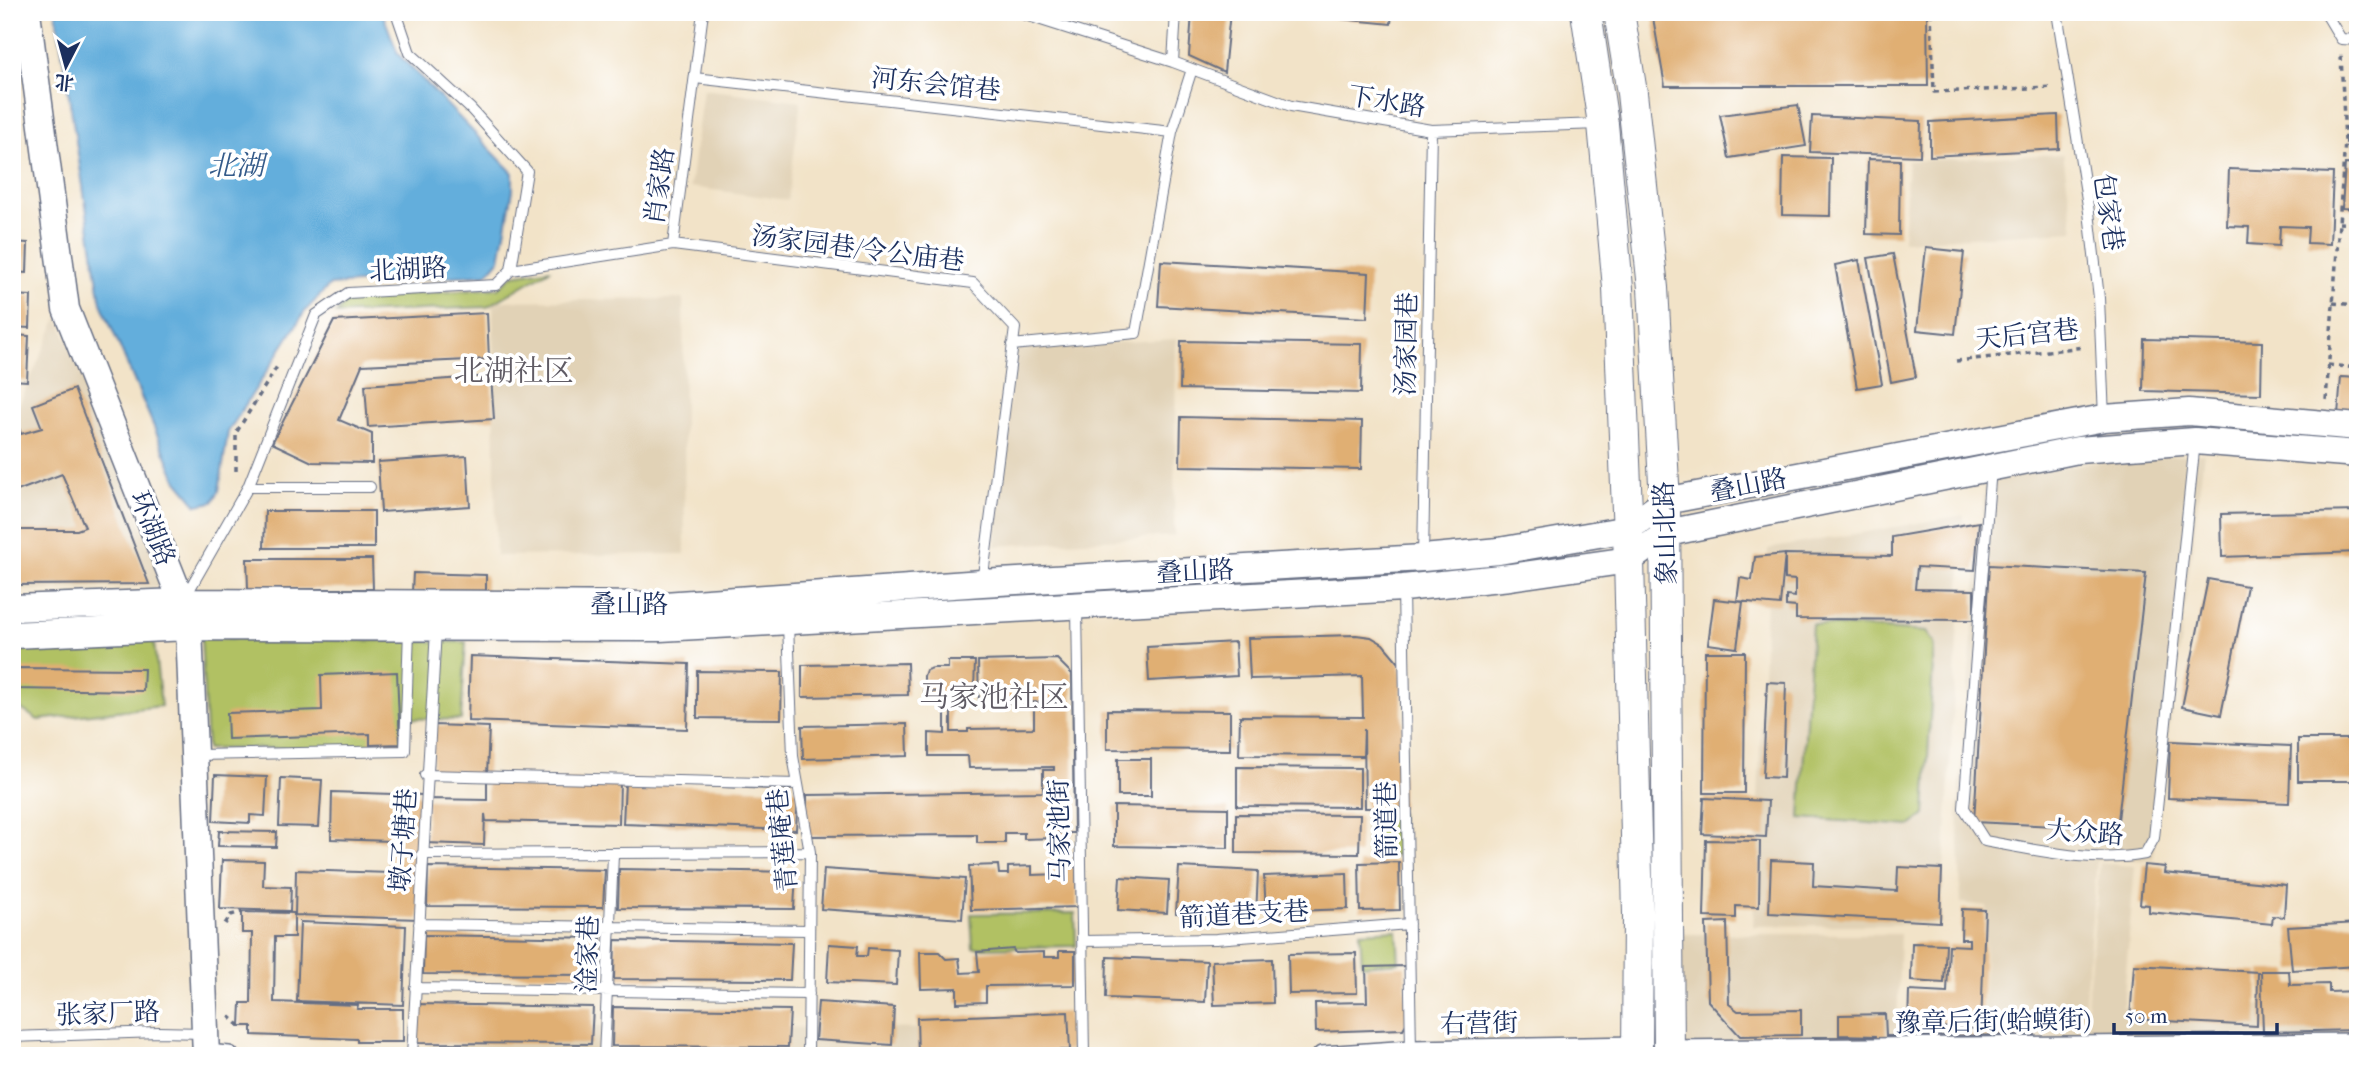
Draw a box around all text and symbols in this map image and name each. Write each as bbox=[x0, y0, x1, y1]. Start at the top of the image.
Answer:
north arrow bbox=[32, 32, 102, 102]
street label: 河东会馆巷 bbox=[870, 62, 1002, 107]
text: 北 bbox=[54, 70, 75, 94]
street label: 下水路 bbox=[1346, 80, 1428, 123]
street label: 肖家路 bbox=[639, 145, 680, 227]
water label: 北湖 bbox=[208, 149, 269, 182]
street label: 包家巷 bbox=[2088, 171, 2129, 253]
street label: 汤家园巷/令公庙巷 bbox=[750, 220, 966, 277]
street label: 北湖路 bbox=[368, 252, 448, 287]
street label: 汤家园巷 bbox=[1390, 292, 1423, 396]
street label: 天后宫巷 bbox=[1974, 314, 2080, 355]
district label: 北湖社区 bbox=[454, 354, 574, 389]
street label: 叠山路 bbox=[1707, 463, 1789, 508]
street label: 象山北路 bbox=[1648, 480, 1683, 585]
street label: 环湖路 bbox=[124, 486, 182, 570]
street label: 叠山路 bbox=[1155, 554, 1235, 589]
street label: 叠山路 bbox=[590, 589, 668, 620]
district label: 马家池社区 bbox=[919, 680, 1069, 715]
street label: 马家池街 bbox=[1043, 779, 1076, 883]
street label: 箭道巷 bbox=[1370, 781, 1403, 859]
street label: 墩子塘巷 bbox=[384, 787, 423, 893]
street label: 青莲庵巷 bbox=[762, 787, 803, 893]
street label: 大众路 bbox=[2045, 814, 2125, 851]
street label: 箭道巷支巷 bbox=[1178, 896, 1310, 933]
street label: 淦家巷 bbox=[571, 914, 604, 994]
scale bar bbox=[2114, 991, 2277, 1035]
street label: 张家厂路 bbox=[56, 996, 161, 1031]
street label: 豫章后街(蛤蟆街) bbox=[1895, 1004, 2092, 1039]
text: 50 m bbox=[2125, 1004, 2168, 1028]
street label: 右营街 bbox=[1440, 1007, 1518, 1040]

